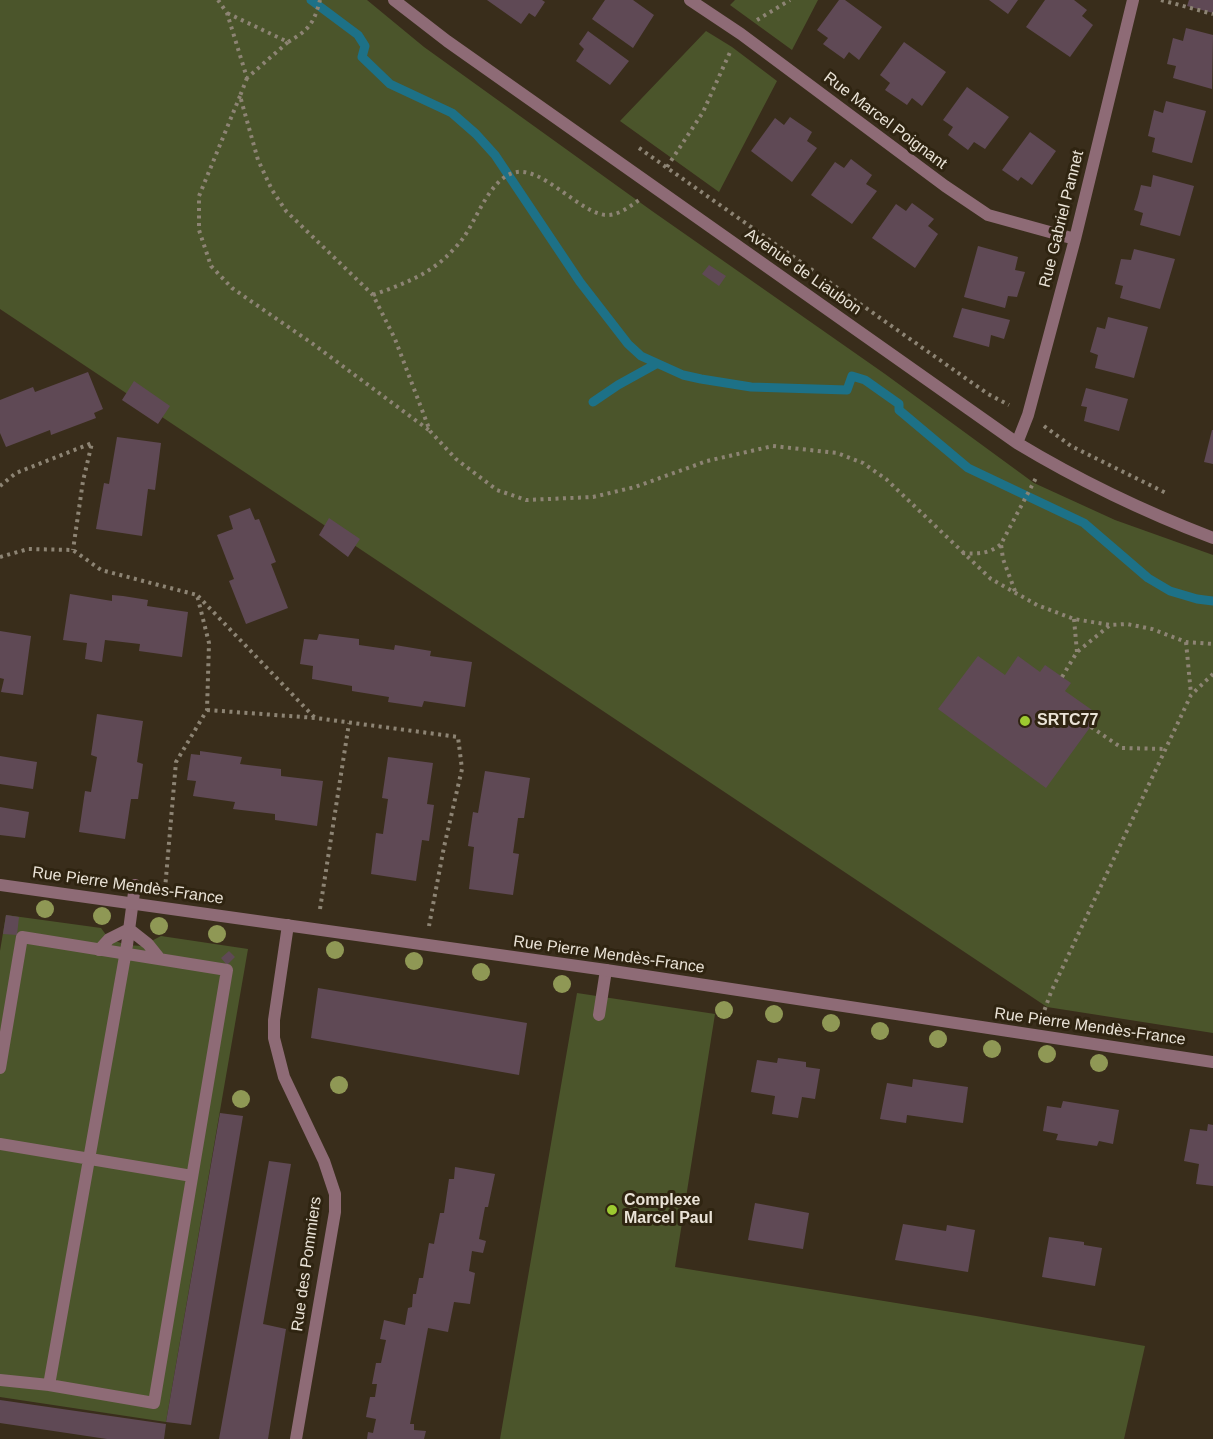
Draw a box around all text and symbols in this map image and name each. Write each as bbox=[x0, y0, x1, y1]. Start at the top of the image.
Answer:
street label: Rue Marcel Poignant bbox=[820, 68, 950, 174]
street label: Rue Gabriel Pannet bbox=[1036, 148, 1088, 290]
street label: Avenue de Liaubon bbox=[741, 225, 865, 319]
place label: SRTC77 bbox=[1037, 711, 1098, 731]
marker: SRTC77 bbox=[1018, 714, 1032, 728]
street label: Rue Pierre Mendès-France bbox=[31, 863, 225, 909]
street label: Rue Pierre Mendès-France bbox=[512, 932, 706, 978]
street label: Rue Pierre Mendès-France bbox=[993, 1004, 1187, 1050]
place label: Complexe Marcel Paul bbox=[624, 1191, 713, 1229]
street label: Rue des Pommiers bbox=[288, 1195, 326, 1333]
marker: Complexe Marcel Paul bbox=[605, 1203, 619, 1217]

